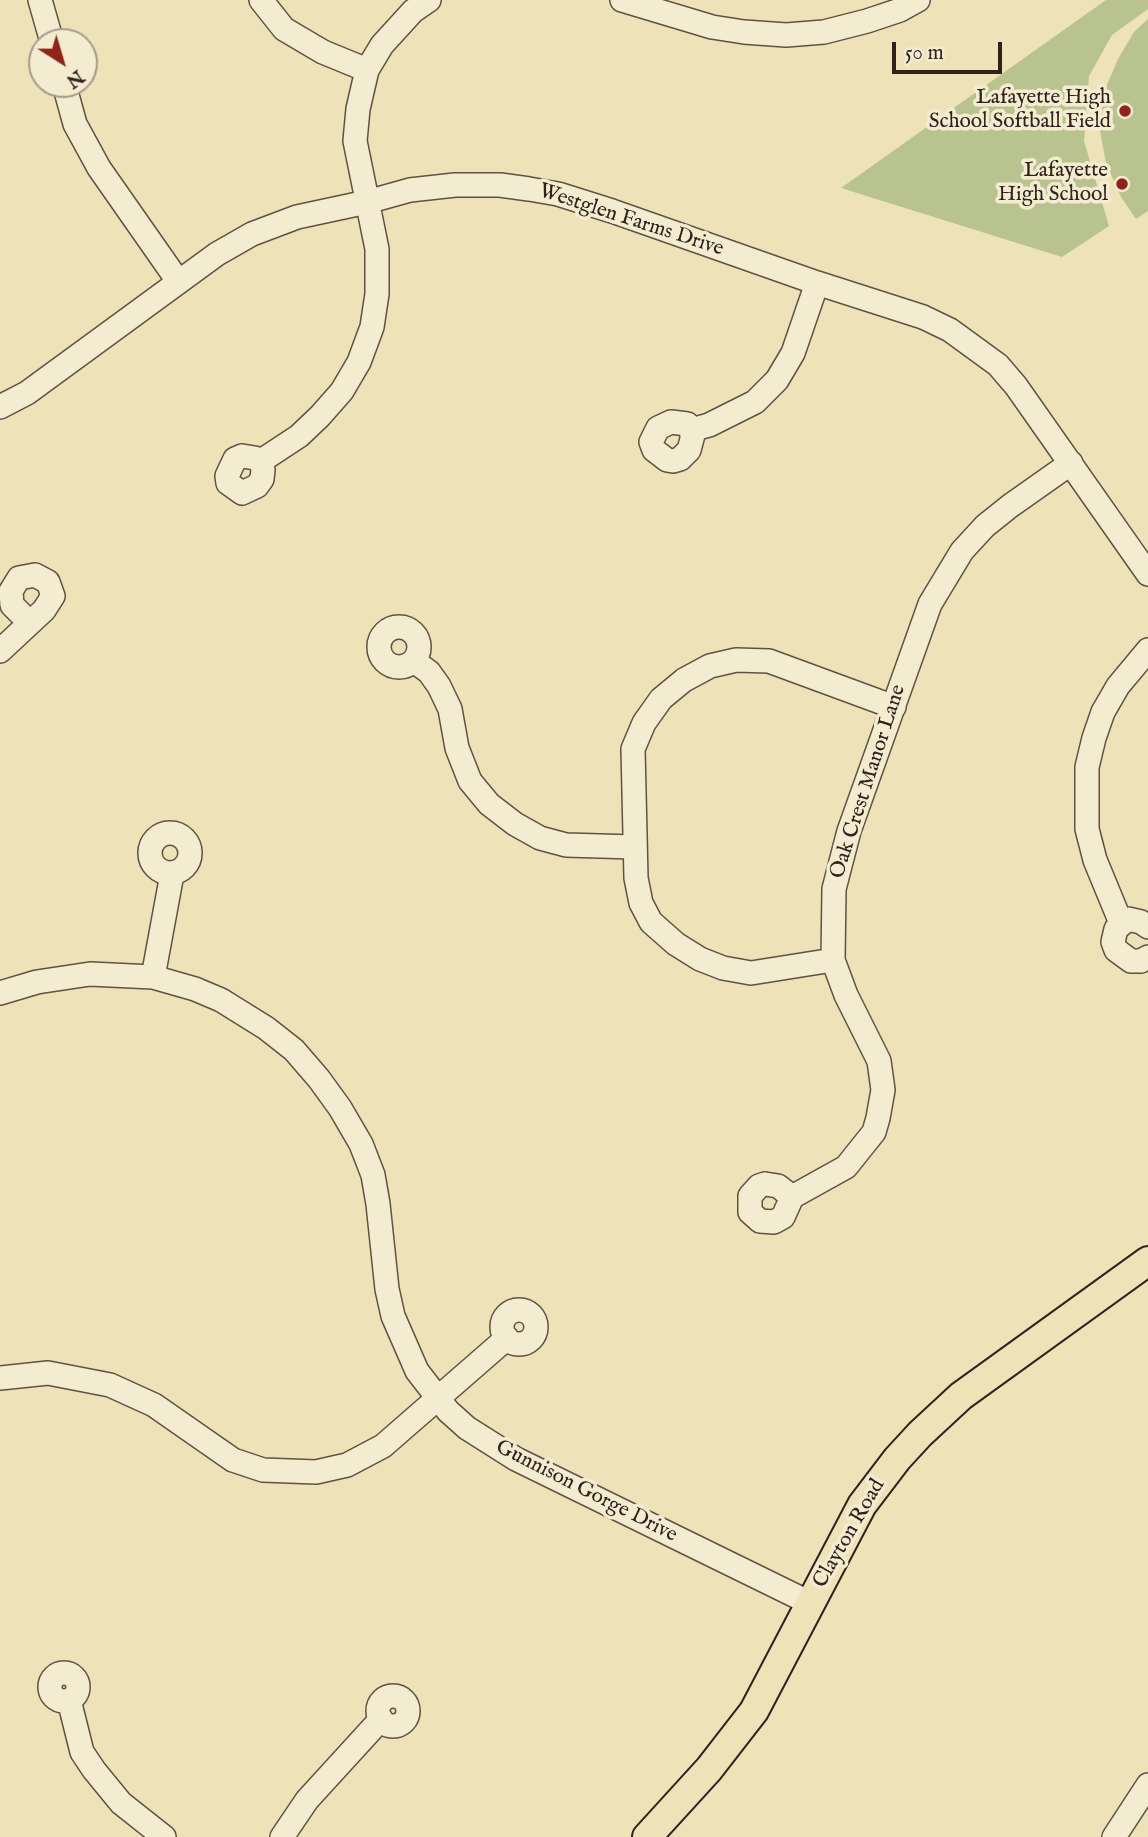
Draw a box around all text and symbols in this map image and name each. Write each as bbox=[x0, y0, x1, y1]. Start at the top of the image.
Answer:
north arrow bbox=[28, 28, 98, 98]
scale bar bbox=[896, 28, 1006, 72]
text: 50 m bbox=[905, 40, 944, 67]
text: N bbox=[61, 64, 88, 93]
place label: Lafayette High School Softball Field bbox=[929, 86, 1111, 136]
marker: Lafayette High School Softball Field bbox=[1117, 103, 1133, 119]
place label: Lafayette High School bbox=[998, 159, 1108, 209]
marker: Lafayette High School bbox=[1114, 176, 1130, 192]
street label: Westglen Farms Drive bbox=[536, 179, 726, 263]
street label: Oak Crest Manor Lane bbox=[826, 682, 912, 882]
street label: Gunnison Gorge Drive bbox=[491, 1435, 681, 1549]
street label: Clayton Road bbox=[809, 1475, 891, 1593]

